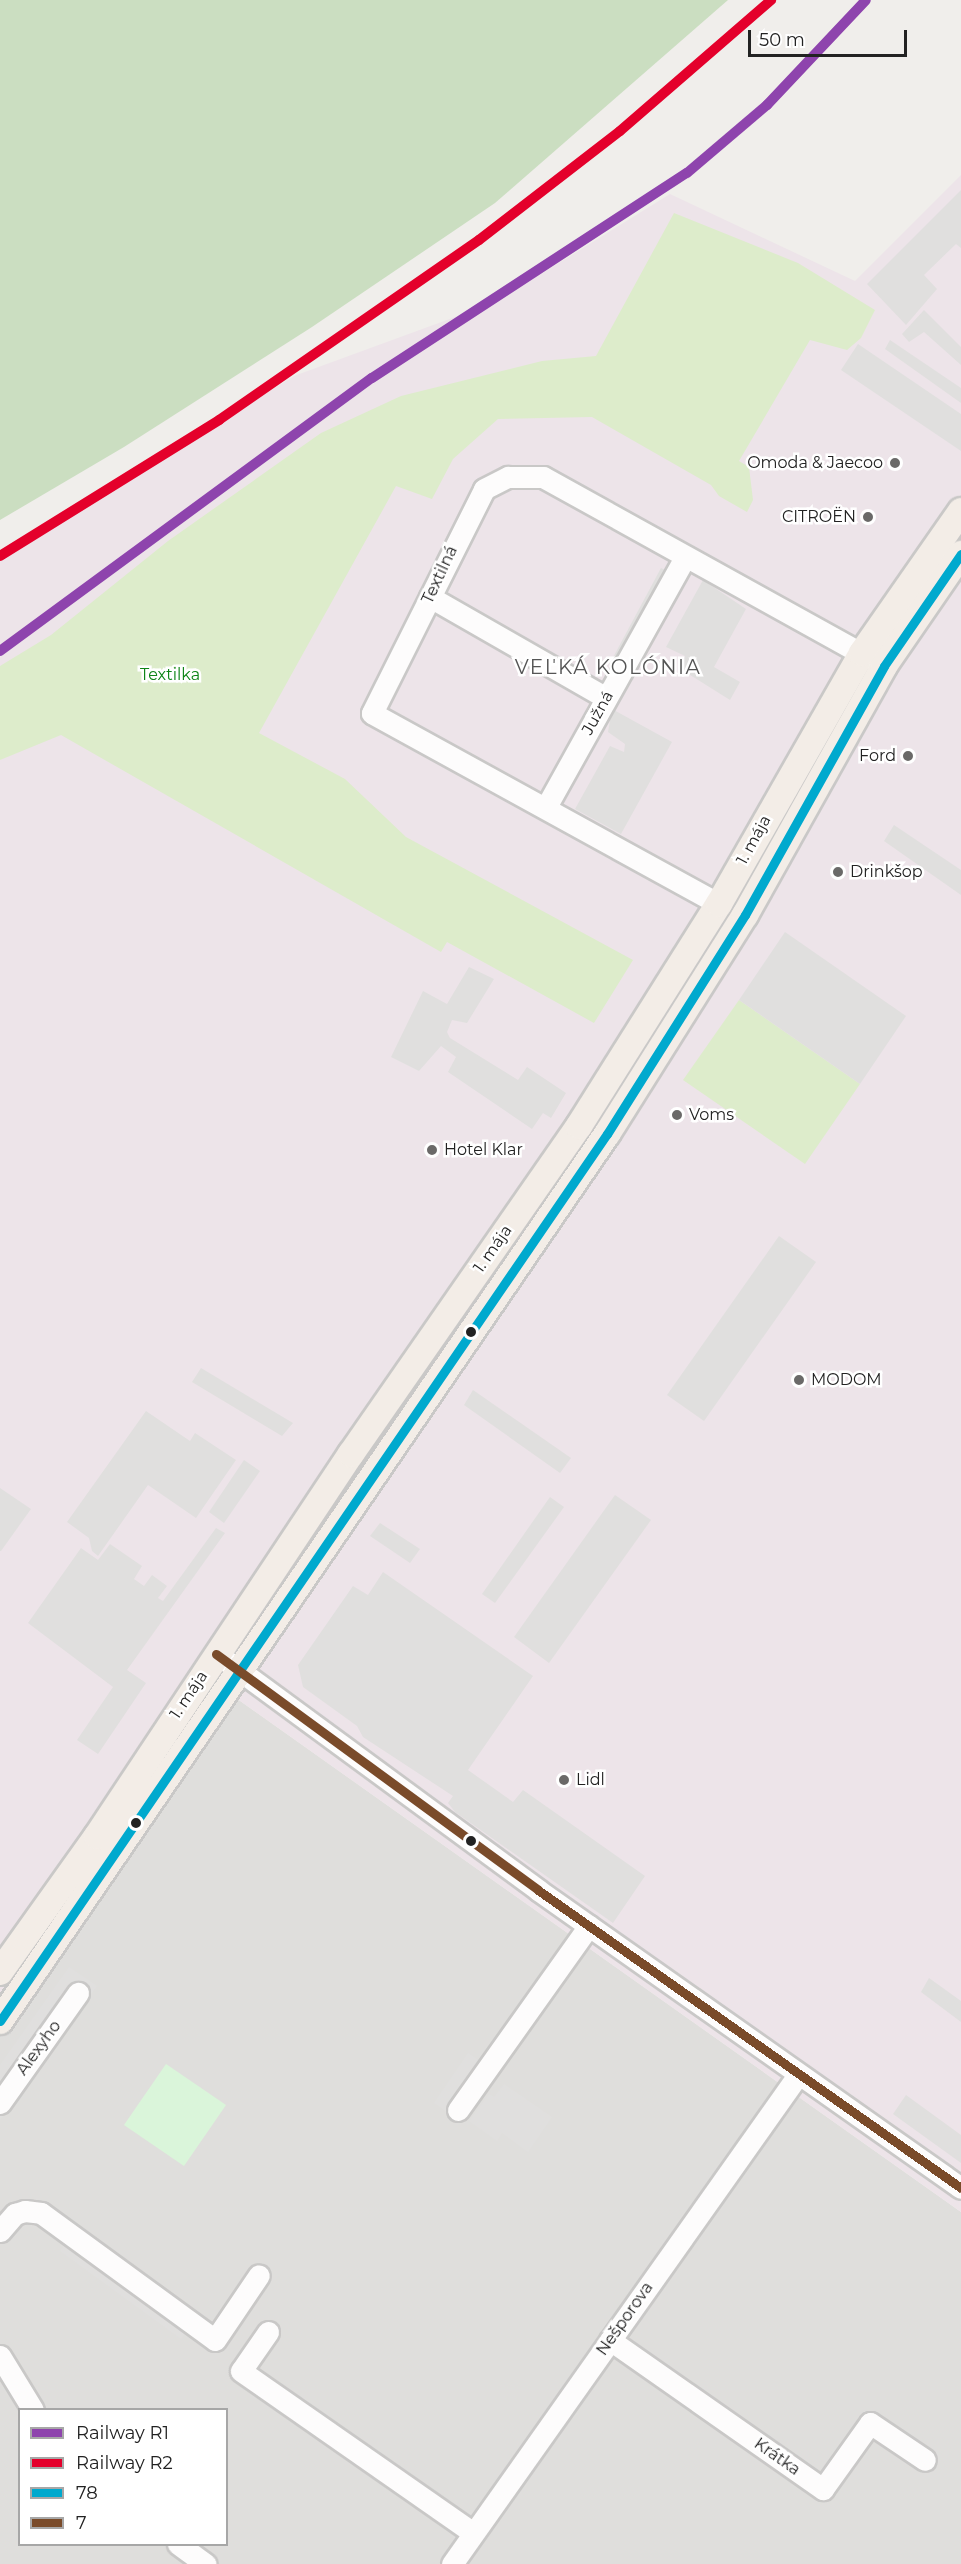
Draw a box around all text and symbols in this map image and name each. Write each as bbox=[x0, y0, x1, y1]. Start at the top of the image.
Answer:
scale bar bbox=[751, 18, 910, 56]
text: 50 m bbox=[759, 29, 805, 51]
place label: Omoda & Jaecoo bbox=[747, 453, 883, 473]
marker: Omoda & Jaecoo bbox=[888, 456, 902, 470]
place label: CITROËN bbox=[782, 507, 856, 527]
marker: CITROËN bbox=[861, 510, 875, 524]
street label: Textilná bbox=[418, 543, 462, 607]
district label: VEĽKÁ KOLÓNIA bbox=[515, 655, 701, 679]
park label: Textilka bbox=[140, 665, 200, 685]
street label: Južná bbox=[578, 688, 618, 738]
place label: Ford bbox=[859, 746, 896, 766]
marker: Ford bbox=[901, 749, 915, 763]
street label: 1. mája bbox=[733, 812, 775, 868]
place label: Drinkšop bbox=[850, 862, 923, 882]
marker: Drinkšop bbox=[831, 865, 845, 879]
place label: Voms bbox=[689, 1105, 734, 1125]
marker: Voms bbox=[670, 1108, 684, 1122]
place label: Hotel Klar bbox=[444, 1140, 523, 1160]
marker: Hotel Klar bbox=[425, 1143, 439, 1157]
street label: 1. mája bbox=[470, 1222, 516, 1276]
unlabelled marker bbox=[465, 1326, 477, 1338]
place label: MODOM bbox=[811, 1370, 882, 1390]
marker: MODOM bbox=[792, 1373, 806, 1387]
street label: 1. mája bbox=[166, 1667, 212, 1723]
place label: Lidl bbox=[576, 1770, 605, 1790]
marker: Lidl bbox=[557, 1773, 571, 1787]
unlabelled marker bbox=[130, 1817, 142, 1829]
unlabelled marker bbox=[465, 1835, 477, 1847]
street label: Alexyho bbox=[13, 2017, 65, 2079]
street label: Nešporova bbox=[593, 2279, 657, 2359]
legend bbox=[18, 2408, 228, 2546]
text: Railway R1 bbox=[76, 2422, 169, 2444]
street label: Krátka bbox=[750, 2434, 804, 2480]
text: Railway R2 bbox=[76, 2452, 173, 2474]
text: 78 bbox=[76, 2482, 98, 2504]
text: 7 bbox=[76, 2512, 87, 2534]

